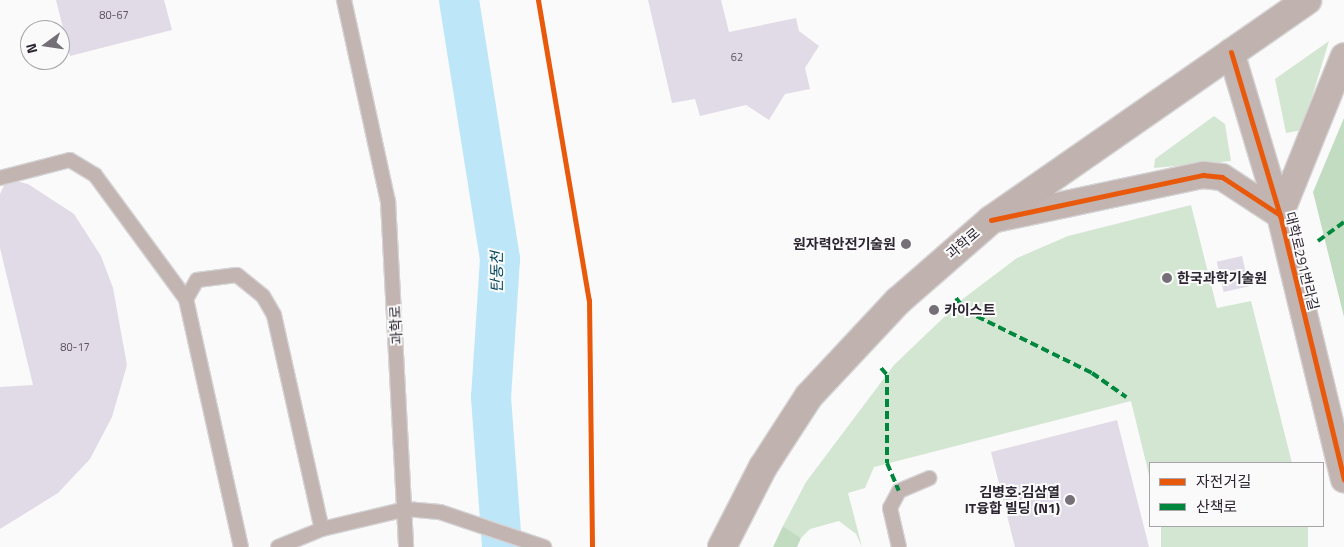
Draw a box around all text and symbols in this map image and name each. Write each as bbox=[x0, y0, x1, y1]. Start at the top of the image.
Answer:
house number: 80-67 bbox=[99, 8, 129, 22]
north arrow bbox=[20, 20, 70, 70]
text: N bbox=[20, 41, 42, 56]
house number: 62 bbox=[731, 50, 743, 64]
street label: 대학로291번라길 bbox=[1282, 210, 1322, 312]
street label: 과학로 bbox=[943, 224, 983, 262]
place label: 원자력안전기술원 bbox=[793, 236, 896, 252]
marker: 원자력안전기술원 bbox=[900, 238, 912, 250]
water label: 탄동천 bbox=[488, 251, 506, 293]
place label: 한국과학기술원 bbox=[1177, 270, 1267, 286]
marker: 한국과학기술원 bbox=[1161, 272, 1173, 284]
place label: 카이스트 bbox=[944, 302, 996, 318]
marker: 카이스트 bbox=[928, 304, 940, 316]
street label: 과학로 bbox=[387, 305, 405, 345]
house number: 80-17 bbox=[60, 340, 90, 354]
legend bbox=[1149, 462, 1324, 527]
text: 자전거길 bbox=[1196, 470, 1251, 493]
place label: 김병호·김삼열 IT융합 빌딩 (N1) bbox=[965, 484, 1060, 516]
marker: 김병호·김삼열 IT융합 빌딩 (N1) bbox=[1064, 494, 1076, 506]
text: 산책로 bbox=[1196, 495, 1237, 518]

